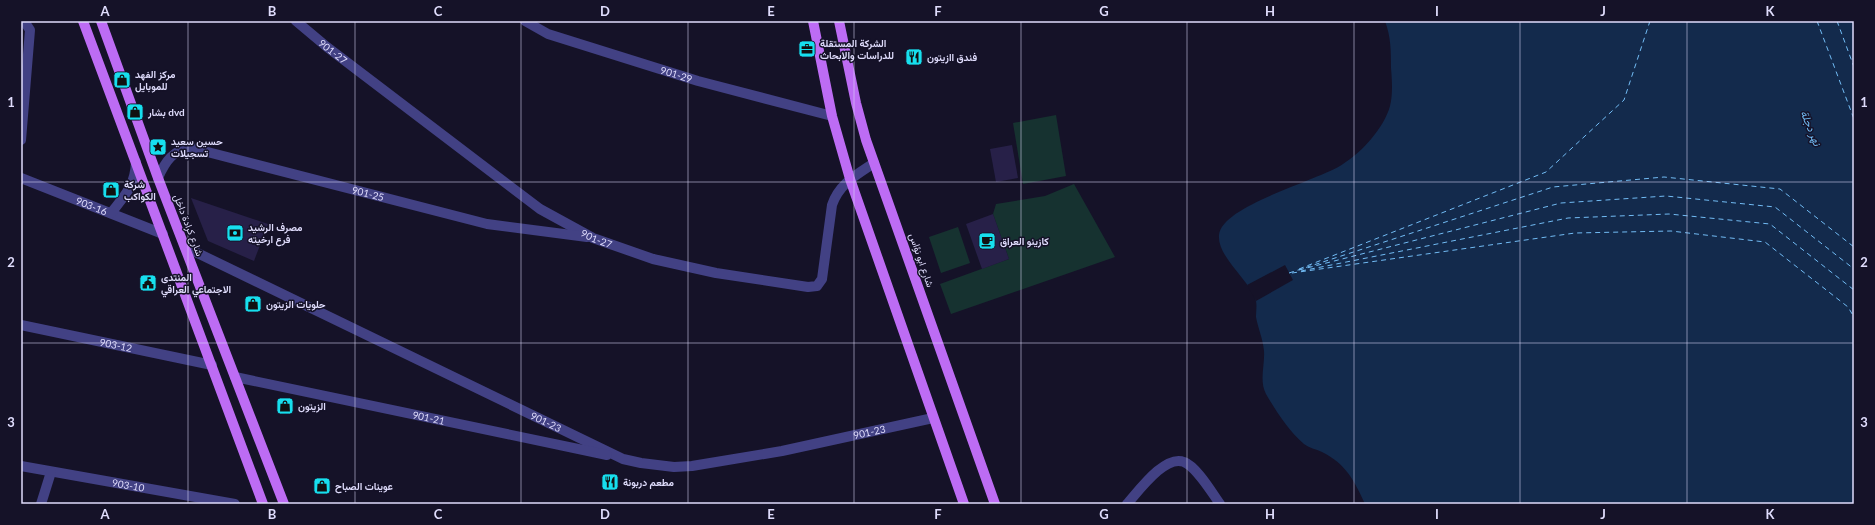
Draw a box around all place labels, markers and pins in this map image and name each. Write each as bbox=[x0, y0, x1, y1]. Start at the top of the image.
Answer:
place label: الشركة المستقلة للدراسات والابحاث bbox=[820, 37, 894, 62]
office icon: الشركة المستقلة للدراسات والابحاث bbox=[797, 39, 817, 59]
restaurant icon: فندق اازيتون bbox=[904, 47, 924, 67]
place label: فندق اازيتون bbox=[927, 51, 977, 64]
place label: مركز الفهد للموبايل bbox=[135, 68, 176, 93]
shop icon: مركز الفهد للموبايل bbox=[112, 70, 132, 90]
shop icon: بشار dvd bbox=[125, 102, 145, 122]
place label: بشار dvd bbox=[147, 106, 185, 119]
place label: حسين سعيد تسجيلات bbox=[171, 135, 223, 160]
place icon: حسين سعيد تسجيلات bbox=[148, 137, 168, 157]
place label: شركة الكواكب bbox=[124, 178, 156, 203]
shop icon: شركة الكواكب bbox=[101, 180, 121, 200]
place label: مصرف الرشيد فرع ارخيته bbox=[248, 221, 303, 247]
bank icon: مصرف الرشيد فرع ارخيته bbox=[225, 223, 245, 243]
cafe icon: كازينو العراق bbox=[977, 231, 997, 251]
place label: كازينو العراق bbox=[1000, 235, 1049, 248]
place label: المنتدى الاجتماعي العراقي bbox=[161, 271, 231, 298]
public building icon: المنتدى الاجتماعي العراقي bbox=[138, 273, 158, 293]
shop icon: حلويات الزيتون bbox=[243, 294, 263, 314]
place label: حلويات الزيتون bbox=[266, 298, 326, 311]
shop icon: الزيتون bbox=[275, 396, 295, 416]
place label: الزيتون bbox=[298, 400, 326, 413]
restaurant icon: مطعم دربونة bbox=[600, 472, 620, 492]
shop icon: عوينات الصباح bbox=[312, 476, 332, 496]
place label: مطعم دربونة bbox=[623, 476, 675, 489]
place label: عوينات الصباح bbox=[335, 480, 393, 494]

